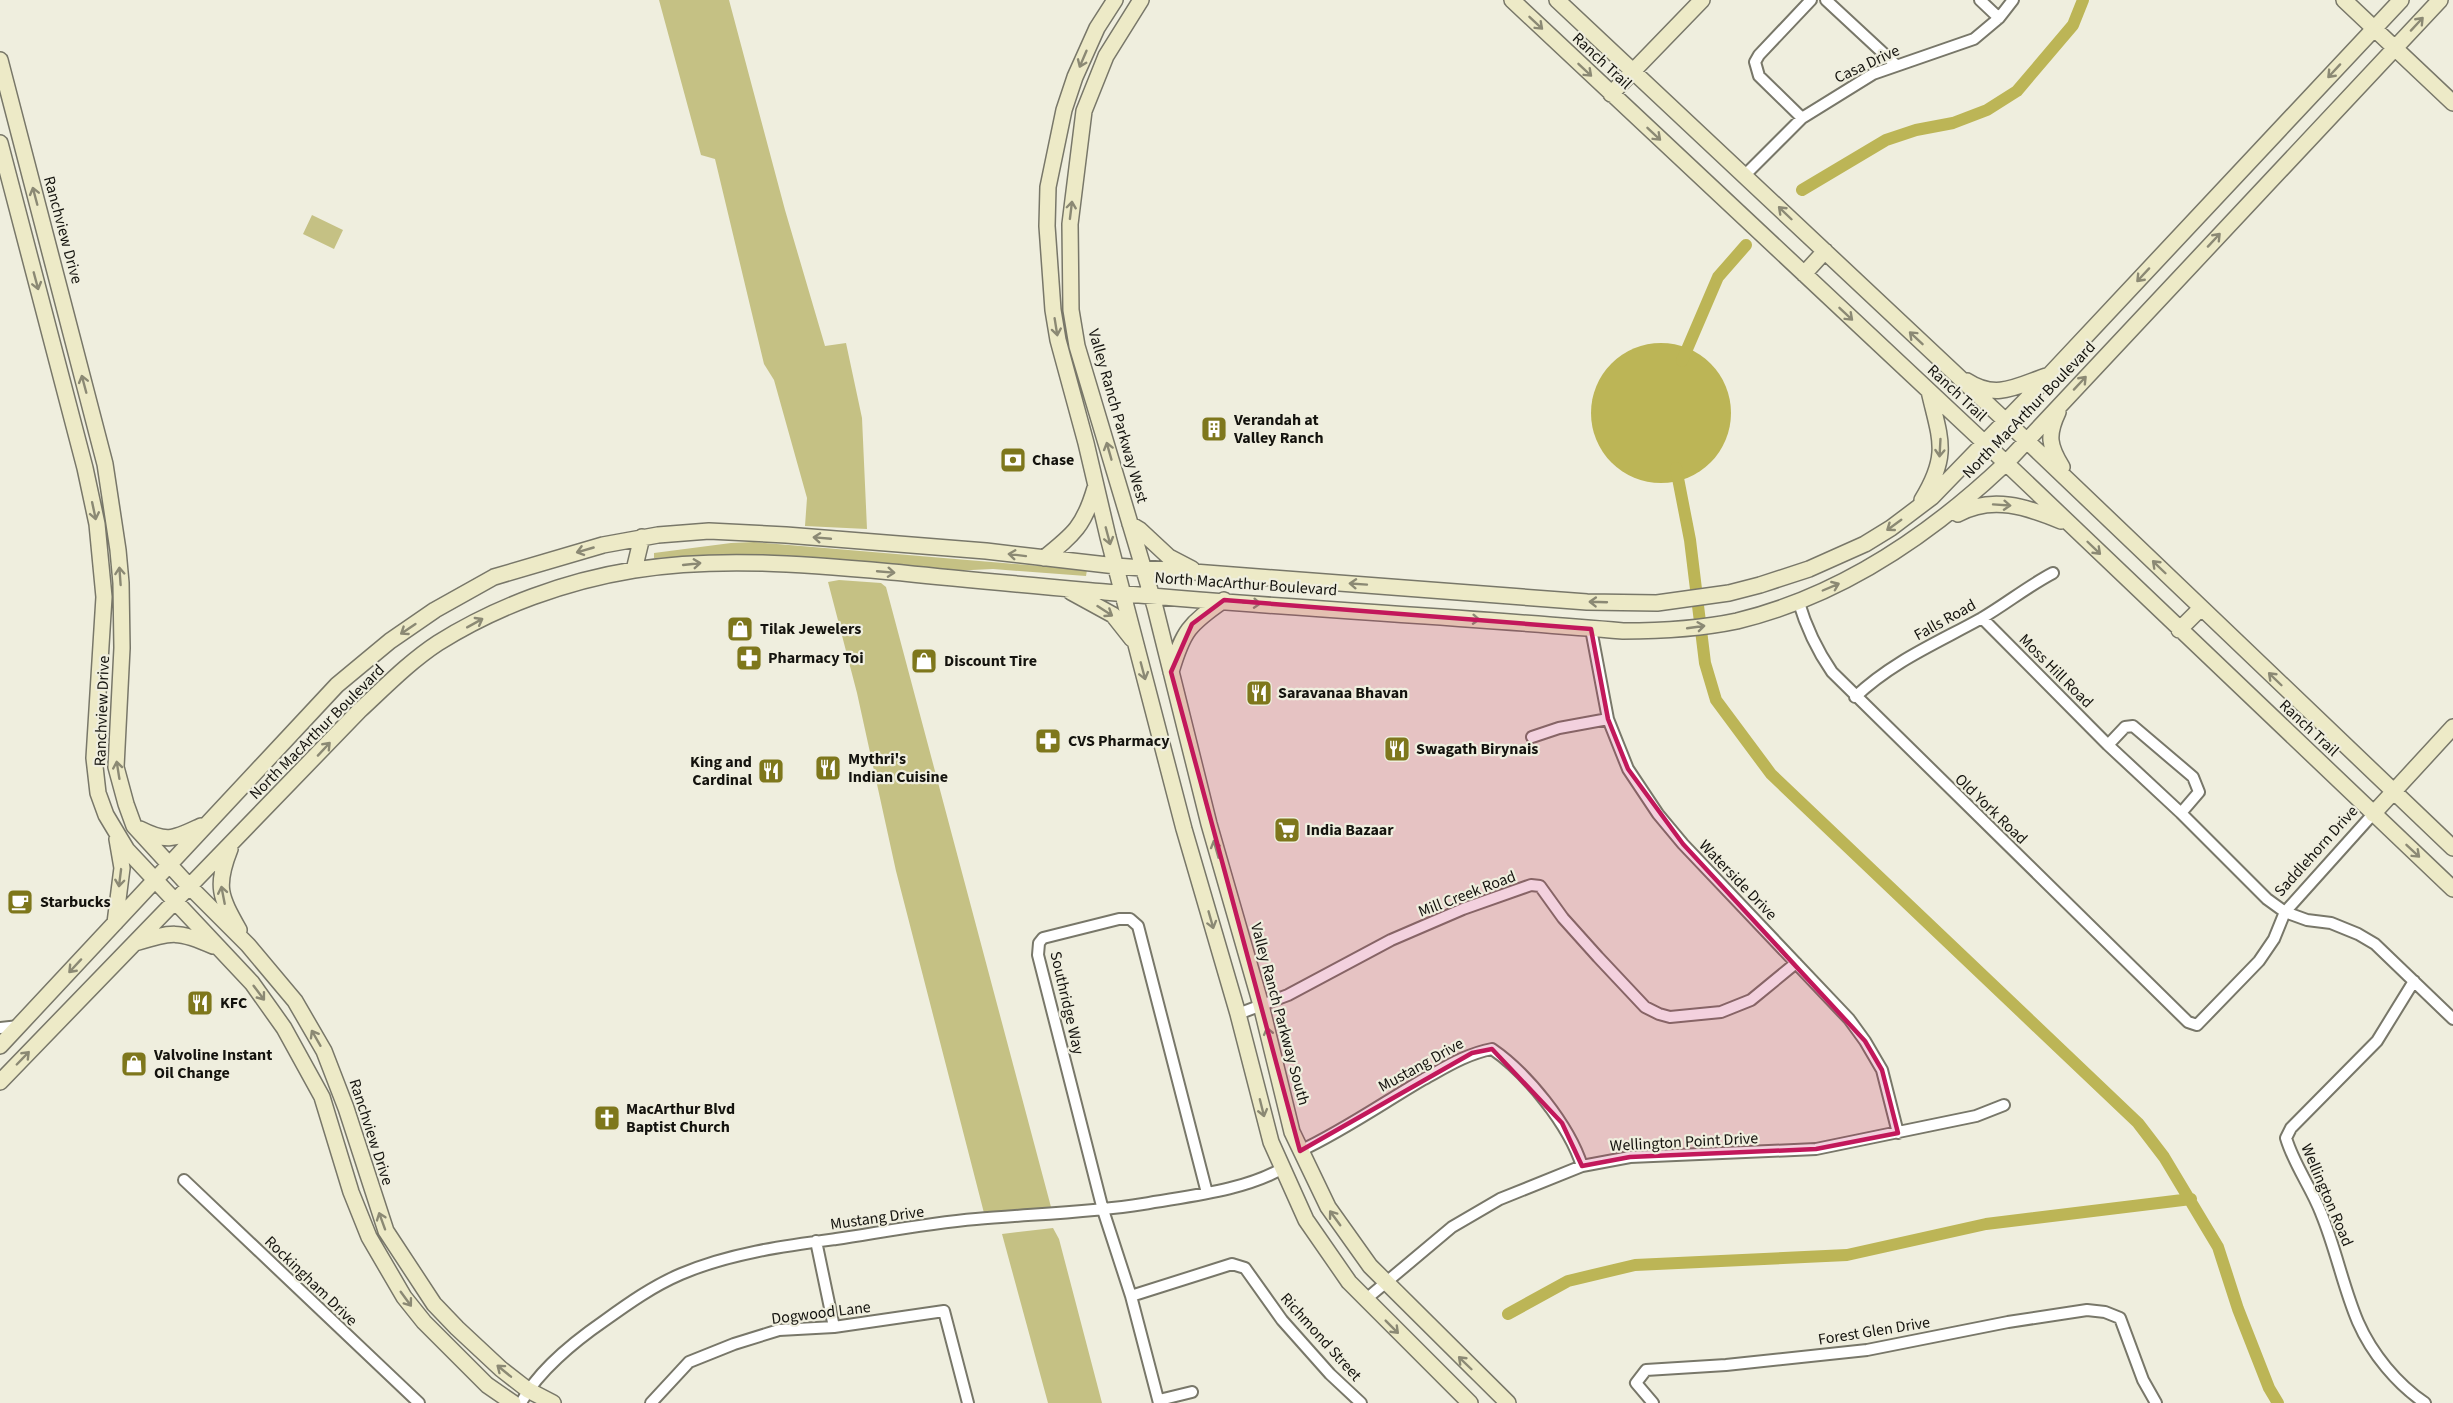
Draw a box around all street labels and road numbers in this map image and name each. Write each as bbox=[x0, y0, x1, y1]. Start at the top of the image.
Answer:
street label: Ranch Trail bbox=[1567, 28, 1637, 94]
street label: Casa Drive bbox=[1831, 39, 1903, 89]
street label: Ranchview Drive bbox=[38, 174, 88, 286]
street label: Valley Ranch Parkway West bbox=[1083, 326, 1154, 506]
street label: North MacArthur Boulevard bbox=[1958, 337, 2100, 483]
street label: Ranch Trail bbox=[1922, 360, 1992, 426]
street label: North MacArthur Boulevard bbox=[1154, 567, 1338, 601]
street label: Falls Road bbox=[1910, 594, 1980, 646]
street label: Moss Hill Road bbox=[2014, 629, 2098, 713]
street label: Ranchview Drive bbox=[89, 655, 115, 767]
street label: North MacArthur Boulevard bbox=[244, 659, 390, 805]
street label: Ranch Trail bbox=[2274, 695, 2344, 761]
street label: Old York Road bbox=[1950, 769, 2032, 849]
street label: Saddlehorn Drive bbox=[2269, 801, 2363, 901]
street label: Waterside Drive bbox=[1694, 835, 1782, 925]
street label: Mill Creek Road bbox=[1415, 865, 1519, 923]
street label: Valley Ranch Parkway South bbox=[1245, 920, 1315, 1108]
street label: Southridge Way bbox=[1044, 949, 1090, 1057]
street label: Mustang Drive bbox=[1374, 1032, 1468, 1098]
street label: Ranchview Drive bbox=[343, 1076, 399, 1188]
street label: Wellington Point Drive bbox=[1609, 1127, 1759, 1157]
street label: Wellington Road bbox=[2295, 1140, 2359, 1250]
street label: Mustang Drive bbox=[829, 1201, 925, 1235]
street label: Rockingham Drive bbox=[260, 1231, 362, 1331]
street label: Richmond Street bbox=[1275, 1288, 1367, 1386]
street label: Dogwood Lane bbox=[770, 1296, 872, 1330]
street label: Forest Glen Drive bbox=[1816, 1311, 1932, 1351]

